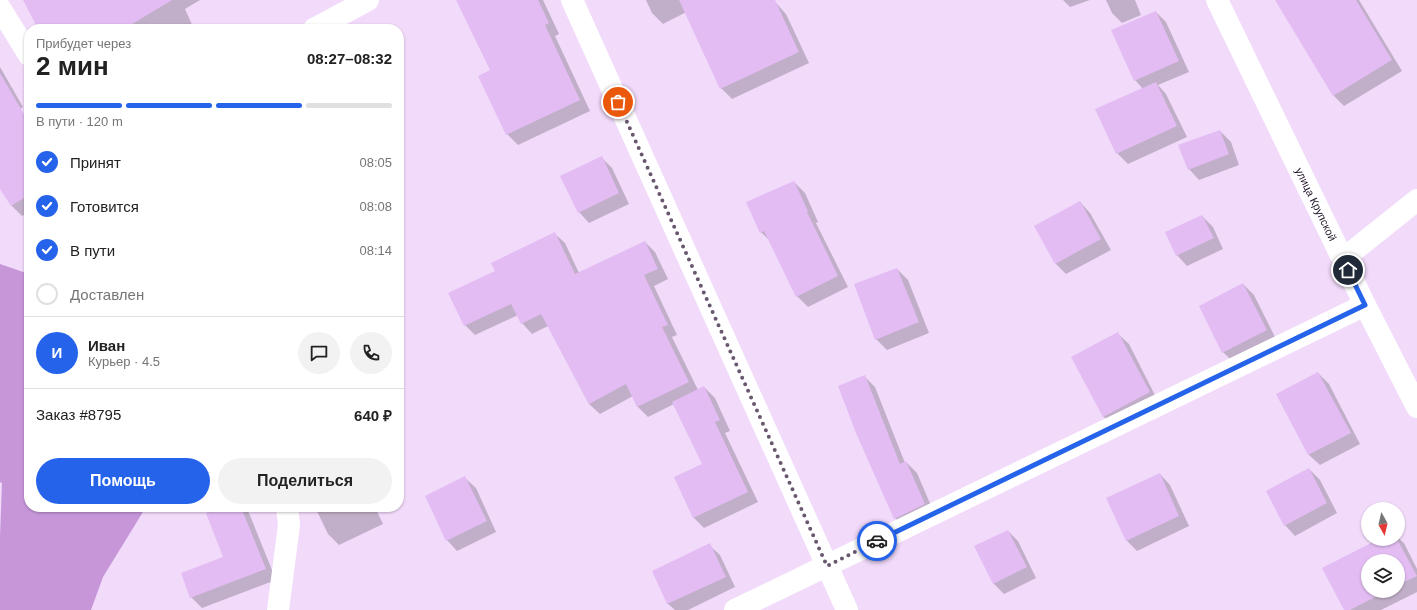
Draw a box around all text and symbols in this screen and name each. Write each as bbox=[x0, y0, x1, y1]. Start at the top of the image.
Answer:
text: Прибудет через bbox=[36, 36, 131, 51]
text: 08:27–08:32 bbox=[307, 50, 392, 67]
text: 2 мин bbox=[36, 51, 109, 81]
pin bbox=[601, 85, 635, 119]
icon: bag bbox=[607, 91, 629, 113]
text: В пути · 120 m bbox=[36, 114, 123, 129]
icon: check bbox=[36, 151, 58, 173]
text: Принят bbox=[70, 154, 121, 171]
text: 08:05 bbox=[359, 155, 392, 170]
street label: улица Крупской bbox=[1293, 166, 1339, 243]
icon: check bbox=[36, 195, 58, 217]
text: Готовится bbox=[70, 198, 139, 215]
text: 08:08 bbox=[359, 199, 392, 214]
icon: check bbox=[36, 239, 58, 261]
text: В пути bbox=[70, 242, 115, 259]
text: 08:14 bbox=[359, 243, 392, 258]
pin bbox=[1331, 253, 1365, 287]
icon: home bbox=[1337, 259, 1359, 281]
text: Доставлен bbox=[70, 286, 144, 303]
button: chat bbox=[298, 332, 340, 374]
button: phone bbox=[350, 332, 392, 374]
text: Иван bbox=[88, 337, 125, 354]
text: И bbox=[52, 344, 62, 361]
text: Курьер · 4.5 bbox=[88, 354, 160, 369]
text: Заказ #8795 bbox=[36, 406, 121, 423]
text: 640 ₽ bbox=[354, 407, 392, 424]
button: Помощь bbox=[36, 458, 210, 504]
button: Поделиться bbox=[218, 458, 392, 504]
north arrow bbox=[1361, 502, 1405, 546]
map controls bbox=[1361, 502, 1405, 598]
courier bbox=[857, 521, 897, 561]
icon: car bbox=[866, 530, 888, 552]
button: layers bbox=[1361, 554, 1405, 598]

